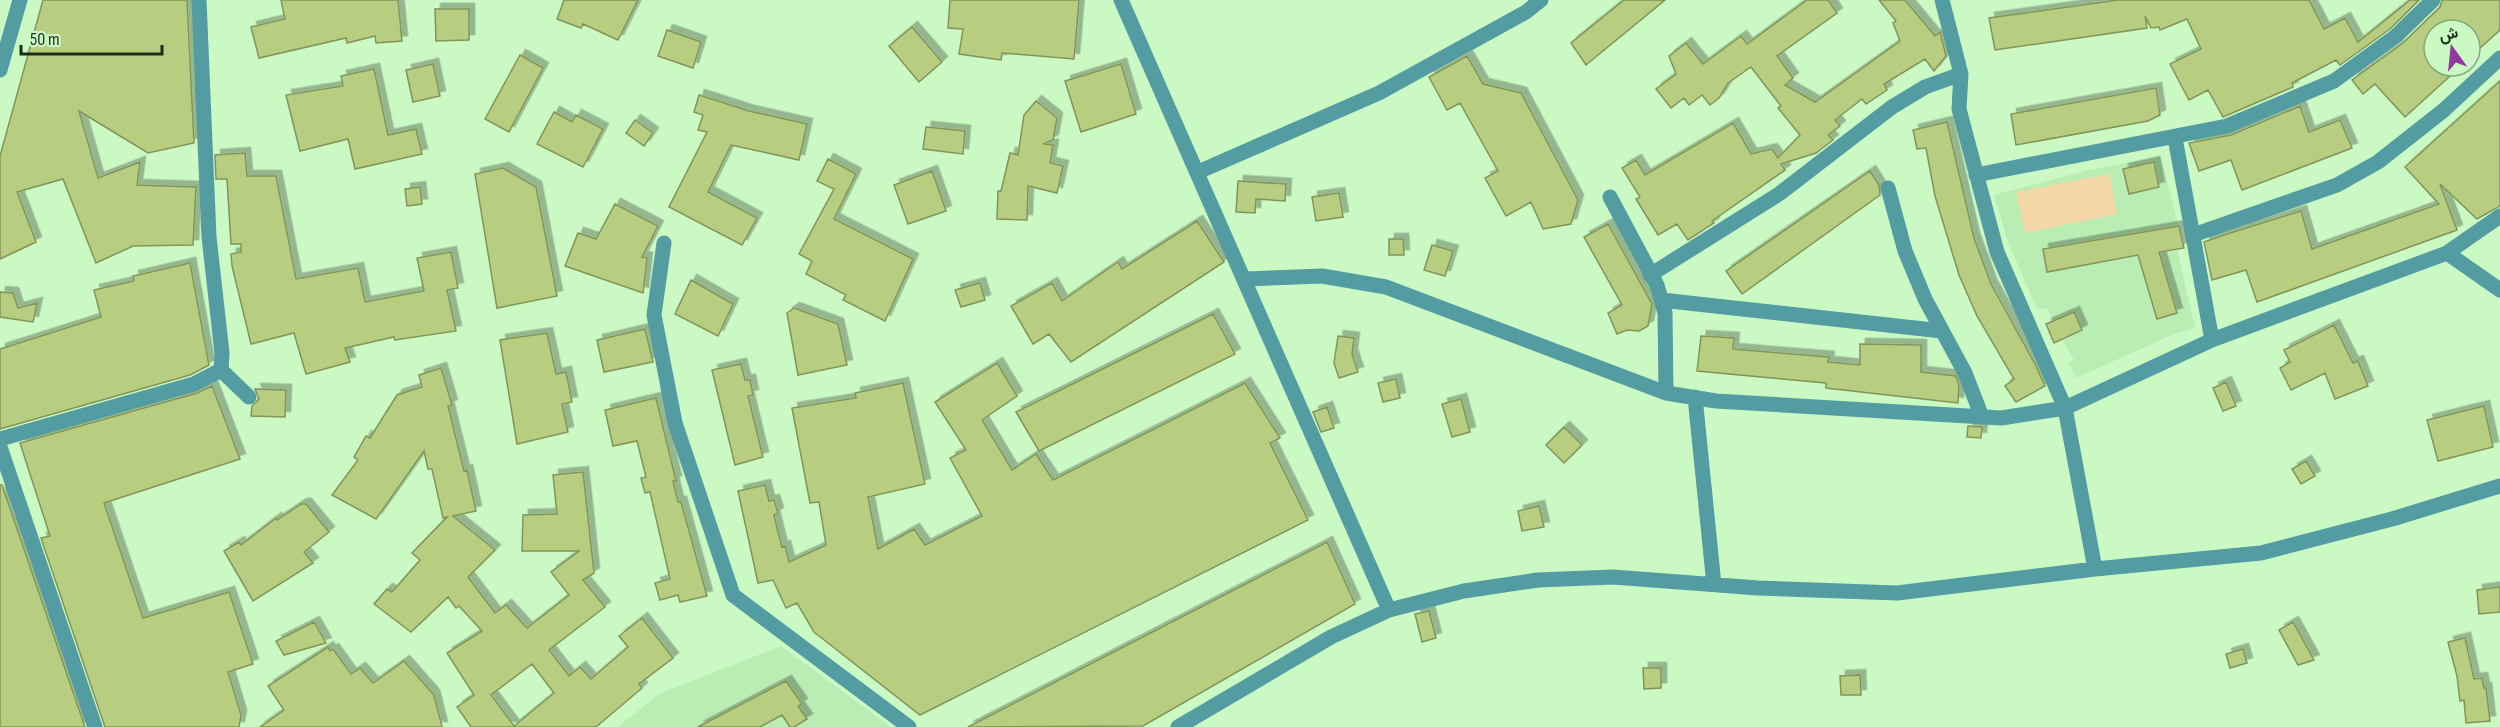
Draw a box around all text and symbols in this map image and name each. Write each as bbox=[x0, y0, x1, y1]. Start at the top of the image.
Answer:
scale bar bbox=[21, 18, 162, 56]
north arrow bbox=[2422, 18, 2482, 78]
text: ش bbox=[2437, 23, 2460, 47]
text: 50 m bbox=[30, 29, 60, 50]

